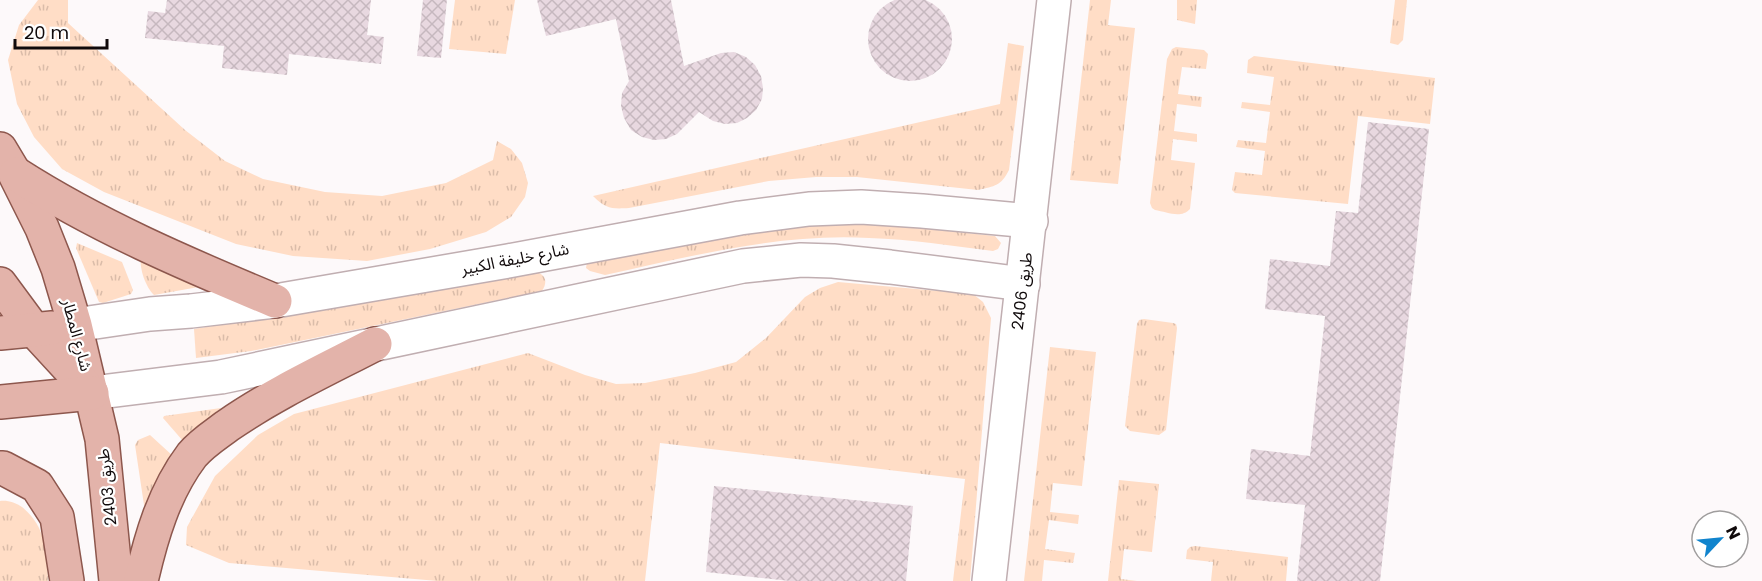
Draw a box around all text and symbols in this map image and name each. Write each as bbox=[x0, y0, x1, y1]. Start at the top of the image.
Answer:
scale bar bbox=[15, 12, 106, 50]
text: 20 m bbox=[24, 20, 69, 45]
street label: شارع خليفة الكبير bbox=[458, 237, 571, 282]
street label: طريق 2406 bbox=[1006, 251, 1038, 331]
street label: شارع المطار bbox=[55, 295, 98, 374]
street label: طريق 2403 bbox=[91, 447, 122, 527]
north arrow bbox=[1690, 509, 1750, 569]
text: N bbox=[1720, 522, 1746, 543]

